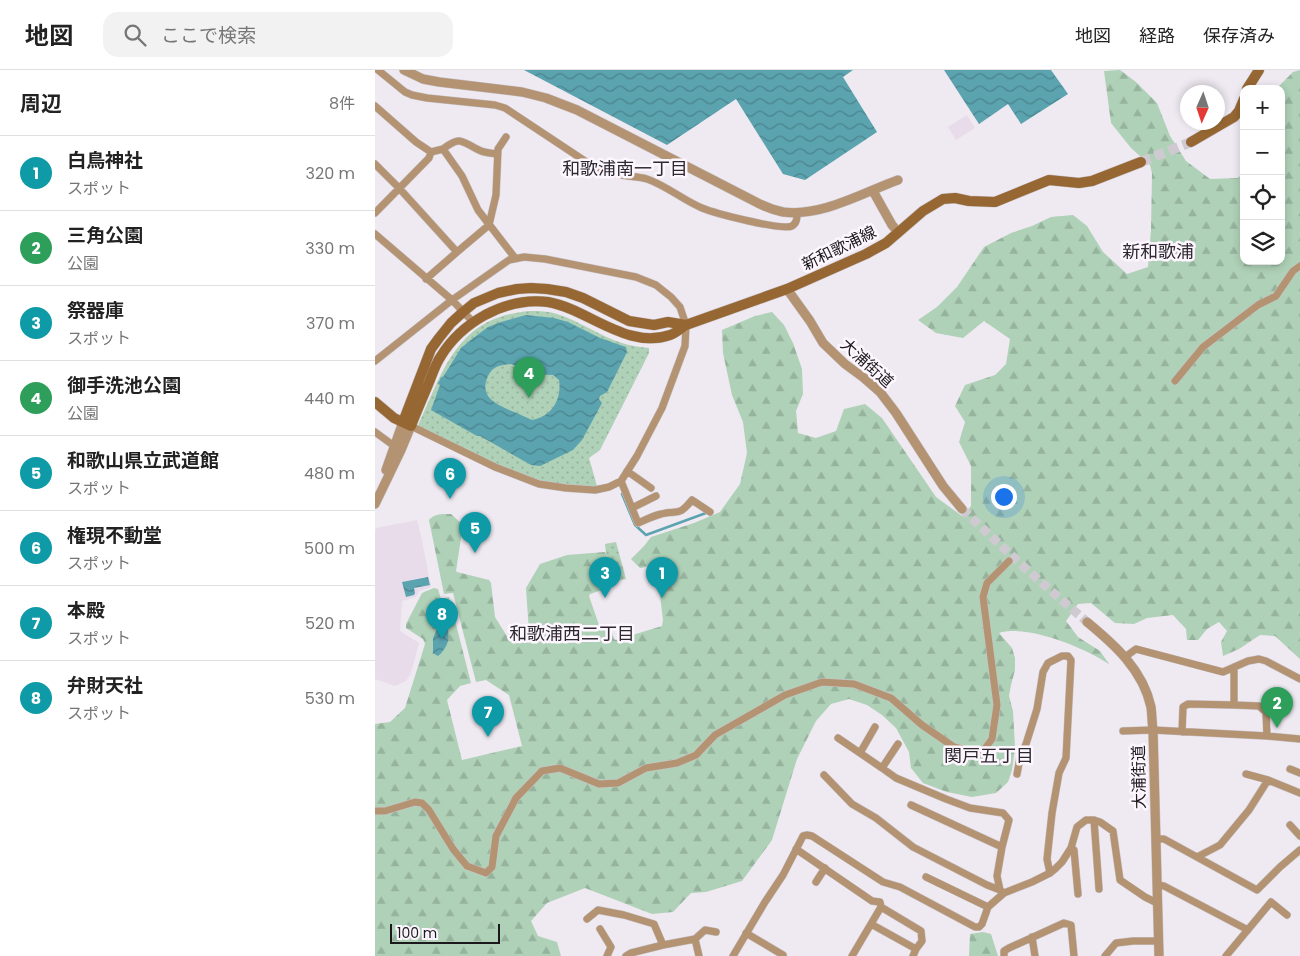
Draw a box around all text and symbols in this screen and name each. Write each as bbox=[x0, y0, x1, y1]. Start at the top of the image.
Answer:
search box bbox=[103, 12, 453, 57]
text: 地図 bbox=[25, 19, 73, 52]
icon: search bbox=[121, 21, 149, 49]
text: ここで検索 bbox=[161, 22, 256, 49]
text: 地図 bbox=[1075, 23, 1111, 48]
text: 経路 bbox=[1139, 23, 1175, 48]
text: 保存済み bbox=[1203, 23, 1275, 48]
north arrow bbox=[1180, 85, 1225, 130]
map controls bbox=[1240, 85, 1285, 265]
button: + bbox=[1240, 85, 1285, 130]
text: 周辺 bbox=[20, 89, 62, 118]
text: 8件 bbox=[329, 92, 355, 115]
button: − bbox=[1240, 130, 1285, 175]
text: 白鳥神社 bbox=[67, 147, 143, 174]
district label: 和歌浦南一丁目 bbox=[562, 156, 688, 181]
text: 1 bbox=[33, 162, 39, 185]
text: 320 m bbox=[306, 162, 355, 185]
button: locate bbox=[1240, 175, 1285, 220]
text: スポット bbox=[67, 177, 131, 200]
street label: 新和歌浦線 bbox=[798, 220, 880, 276]
button: layers bbox=[1240, 220, 1285, 265]
text: 三角公園 bbox=[67, 222, 143, 249]
text: 2 bbox=[31, 237, 41, 260]
text: 330 m bbox=[305, 237, 355, 260]
district label: 新和歌浦 bbox=[1122, 239, 1194, 264]
text: 公園 bbox=[67, 252, 99, 275]
text: 祭器庫 bbox=[67, 297, 124, 324]
text: 3 bbox=[31, 312, 41, 335]
text: 370 m bbox=[306, 312, 355, 335]
text: スポット bbox=[67, 327, 131, 350]
street label: 大浦街道 bbox=[836, 333, 898, 393]
pin: 4 bbox=[513, 357, 545, 398]
text: 御手洗池公園 bbox=[67, 372, 181, 399]
text: 4 bbox=[31, 387, 41, 410]
text: 440 m bbox=[304, 387, 355, 410]
text: 公園 bbox=[67, 402, 99, 425]
text: 和歌山県立武道館 bbox=[67, 447, 219, 474]
pin: 6 bbox=[434, 458, 466, 499]
text: 5 bbox=[31, 462, 41, 485]
text: 480 m bbox=[304, 462, 355, 485]
text: スポット bbox=[67, 477, 131, 500]
your location bbox=[991, 484, 1017, 510]
pin: 5 bbox=[459, 512, 491, 553]
text: 権現不動堂 bbox=[67, 522, 162, 549]
text: 6 bbox=[31, 537, 41, 560]
text: 500 m bbox=[304, 537, 355, 560]
text: スポット bbox=[67, 552, 131, 575]
pin: 3 bbox=[589, 557, 621, 598]
pin: 1 bbox=[646, 557, 678, 598]
text: 本殿 bbox=[67, 597, 105, 624]
pin: 8 bbox=[426, 598, 458, 639]
text: 7 bbox=[32, 612, 40, 635]
text: 520 m bbox=[305, 612, 355, 635]
district label: 和歌浦西二丁目 bbox=[509, 621, 635, 646]
text: スポット bbox=[67, 627, 131, 650]
text: 弁財天社 bbox=[67, 672, 143, 699]
text: 8 bbox=[31, 687, 41, 710]
text: 530 m bbox=[305, 687, 355, 710]
pin: 2 bbox=[1261, 687, 1293, 728]
pin: 7 bbox=[472, 696, 504, 737]
text: スポット bbox=[67, 702, 131, 725]
district label: 関戸五丁目 bbox=[944, 743, 1034, 768]
street label: 大浦街道 bbox=[1127, 745, 1151, 809]
scale bar bbox=[390, 921, 500, 944]
text: 100 m bbox=[397, 923, 437, 943]

